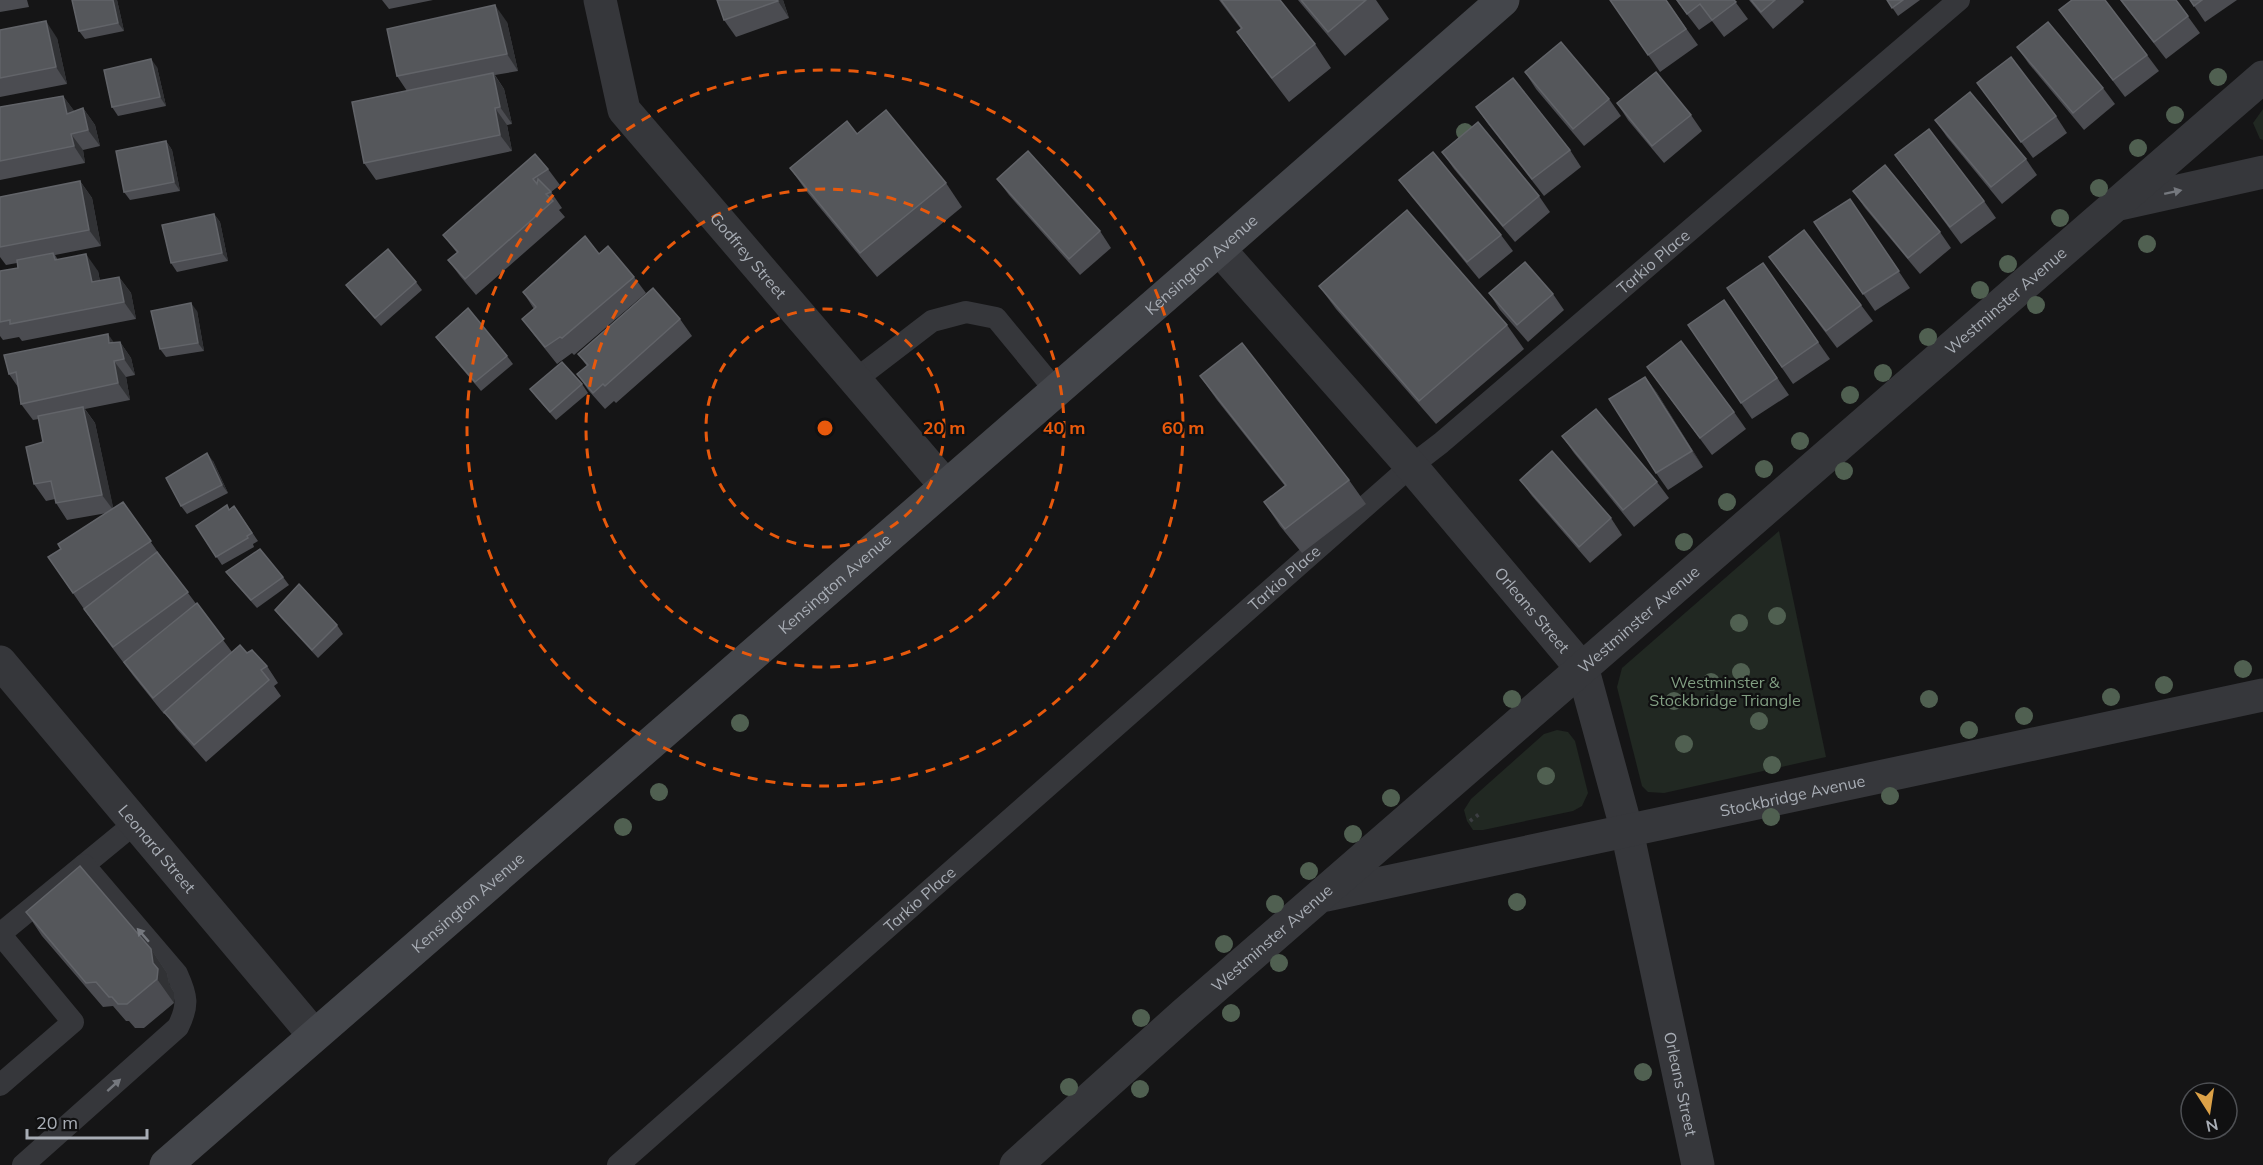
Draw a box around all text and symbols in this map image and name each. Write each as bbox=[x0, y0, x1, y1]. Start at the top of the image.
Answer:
one-way arrow bbox=[2163, 187, 2182, 196]
street label: Godfrey Street bbox=[706, 208, 791, 303]
street label: Kensington Avenue bbox=[1141, 210, 1262, 319]
street label: Tarkio Place bbox=[1613, 225, 1694, 298]
street label: Westminster Avenue bbox=[1941, 242, 2070, 359]
text: 20 m bbox=[923, 416, 965, 439]
text: 40 m bbox=[1043, 416, 1085, 439]
text: 60 m bbox=[1162, 416, 1204, 439]
centre of rings bbox=[815, 418, 835, 438]
street label: Kensington Avenue bbox=[774, 529, 895, 638]
street label: Tarkio Place bbox=[1244, 541, 1324, 615]
street label: Westminster Avenue bbox=[1574, 561, 1703, 677]
street label: Orleans Street bbox=[1490, 563, 1574, 657]
park label: Westminster & Stockbridge Triangle bbox=[1649, 672, 1801, 710]
street label: Stockbridge Avenue bbox=[1718, 770, 1867, 821]
street label: Leonard Street bbox=[114, 800, 200, 897]
street label: Kensington Avenue bbox=[407, 848, 528, 957]
street label: Tarkio Place bbox=[879, 862, 960, 936]
street label: Westminster Avenue bbox=[1207, 880, 1336, 996]
one-way arrow bbox=[137, 927, 150, 943]
street label: Orleans Street bbox=[1660, 1030, 1702, 1138]
one-way arrow bbox=[106, 1078, 121, 1092]
north arrow bbox=[2179, 1081, 2239, 1141]
scale bar bbox=[27, 1102, 147, 1140]
text: 20 m bbox=[36, 1111, 78, 1134]
text: N bbox=[2204, 1115, 2220, 1137]

